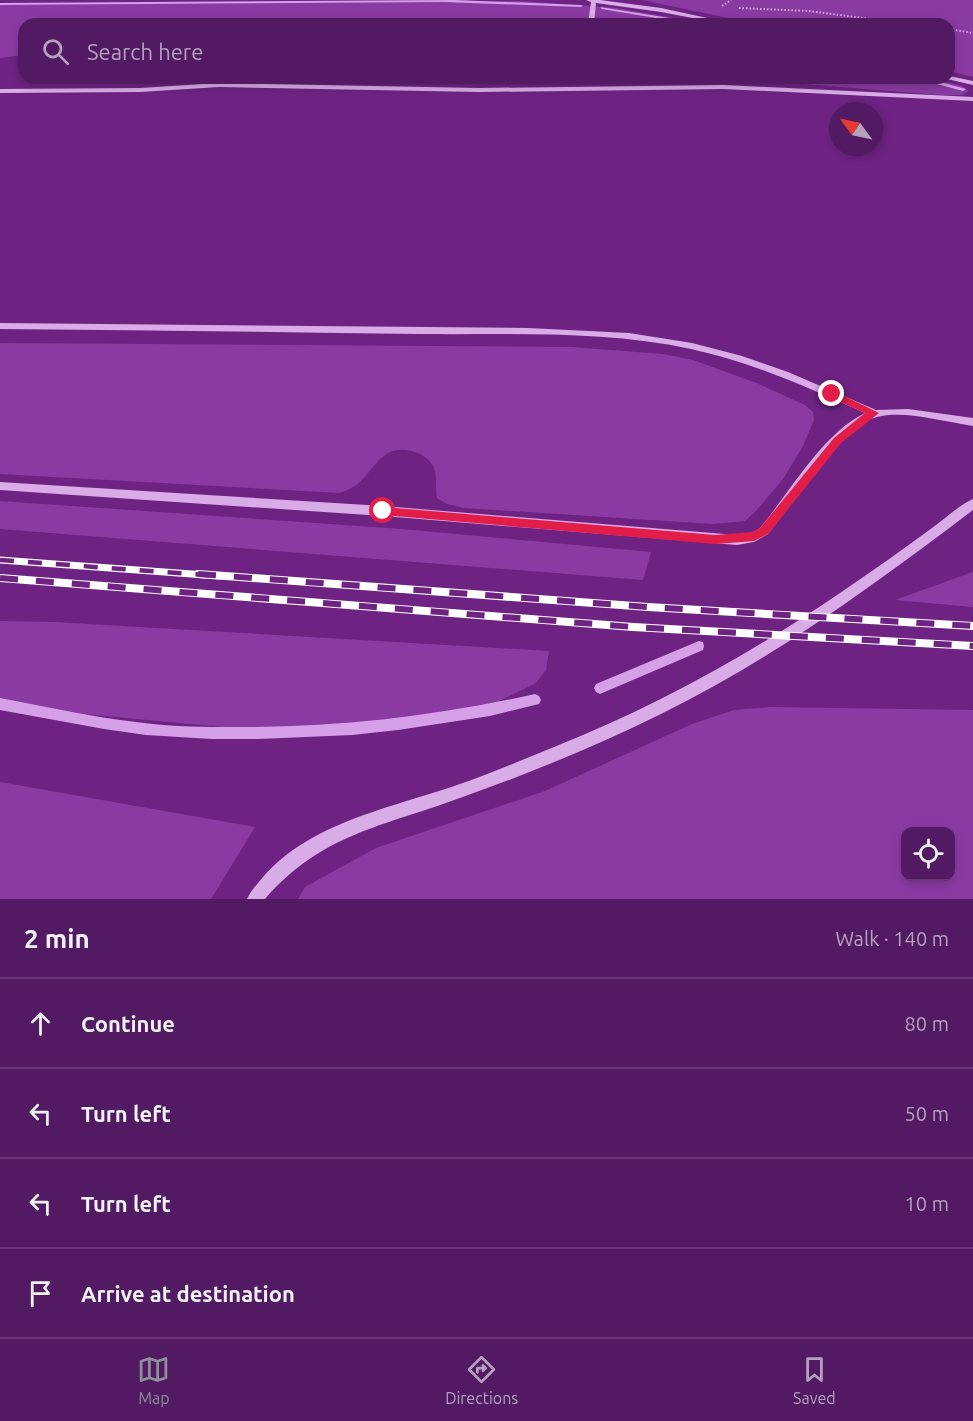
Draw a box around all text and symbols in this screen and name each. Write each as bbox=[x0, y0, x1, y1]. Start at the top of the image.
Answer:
search box bbox=[18, 18, 955, 84]
icon: search bbox=[39, 35, 72, 68]
text: Search here bbox=[87, 39, 203, 64]
north arrow bbox=[829, 102, 883, 156]
route end bbox=[818, 380, 844, 406]
route start bbox=[369, 497, 395, 523]
map controls bbox=[901, 827, 955, 881]
button: locate bbox=[901, 827, 955, 881]
text: 2 min bbox=[24, 924, 90, 953]
text: Walk · 140 m bbox=[836, 927, 949, 950]
icon: ahead bbox=[24, 1007, 57, 1040]
text: Continue bbox=[81, 1011, 175, 1036]
text: 80 m bbox=[905, 1012, 949, 1035]
icon: left bbox=[24, 1097, 57, 1130]
text: Turn left bbox=[81, 1101, 171, 1126]
text: 50 m bbox=[905, 1102, 949, 1125]
icon: left bbox=[24, 1187, 57, 1220]
text: Turn left bbox=[81, 1191, 171, 1216]
text: 10 m bbox=[905, 1192, 949, 1215]
icon: arrive bbox=[24, 1277, 57, 1310]
text: Arrive at destination bbox=[81, 1281, 295, 1306]
tab: Map bbox=[137, 1353, 170, 1407]
tab: Directions bbox=[445, 1353, 518, 1407]
tab: Saved bbox=[793, 1353, 836, 1407]

